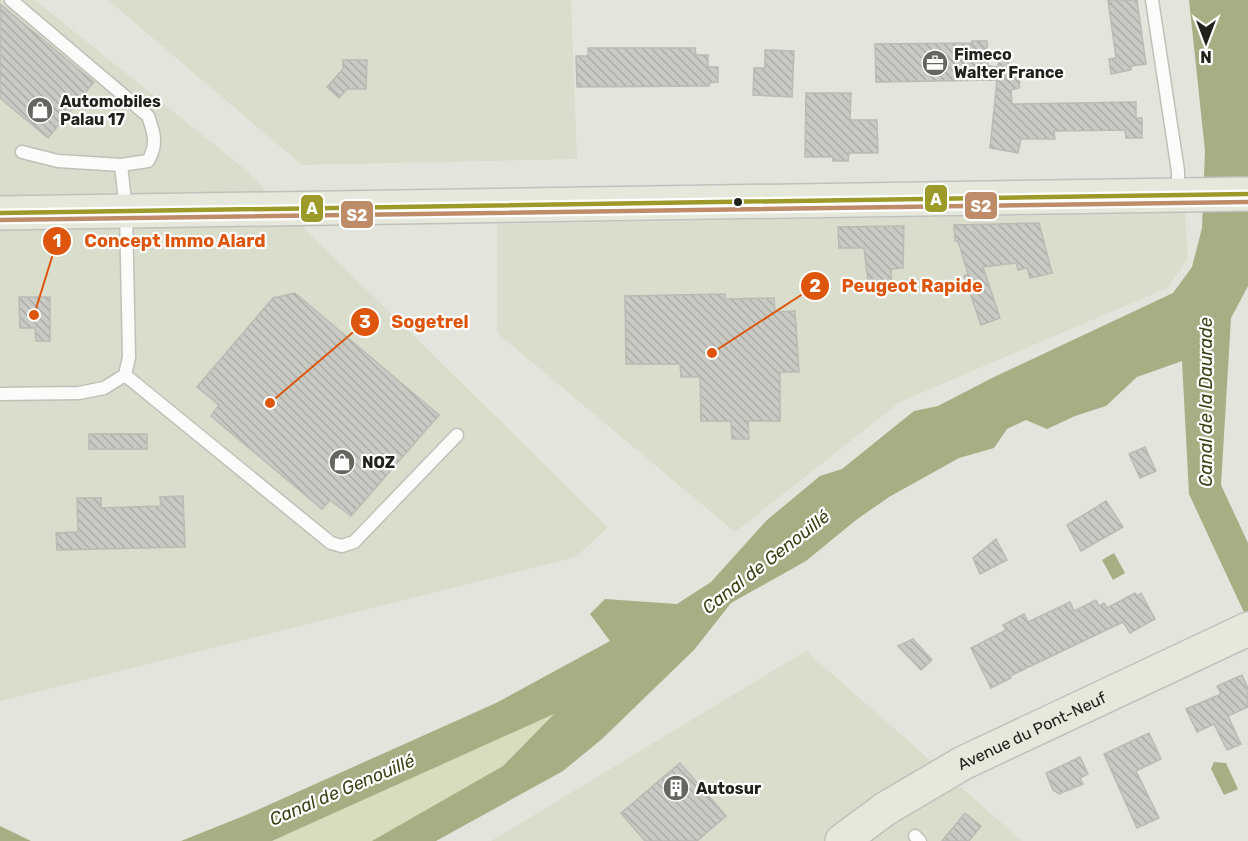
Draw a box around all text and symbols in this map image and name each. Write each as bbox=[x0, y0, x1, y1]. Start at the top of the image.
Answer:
north arrow bbox=[1176, 12, 1236, 72]
place label: Fimeco Walter France bbox=[954, 45, 1064, 82]
text: N bbox=[1200, 47, 1212, 66]
office icon: Fimeco Walter France bbox=[920, 48, 950, 78]
place label: Automobiles Palau 17 bbox=[60, 92, 161, 129]
shop icon: Automobiles Palau 17 bbox=[25, 95, 55, 125]
line badge: A bbox=[924, 184, 948, 213]
text: A bbox=[930, 190, 942, 209]
line badge: S2 bbox=[964, 191, 998, 220]
line badge: A bbox=[300, 194, 324, 223]
unlabelled marker bbox=[732, 196, 744, 208]
text: S2 bbox=[970, 197, 992, 216]
text: A bbox=[306, 199, 318, 218]
line badge: S2 bbox=[340, 200, 374, 229]
text: S2 bbox=[346, 206, 368, 225]
callout: Concept Immo Alard bbox=[42, 223, 278, 259]
text: 1 bbox=[53, 230, 61, 252]
text: Concept Immo Alard bbox=[84, 230, 266, 252]
callout: Peugeot Rapide bbox=[800, 268, 995, 304]
text: 2 bbox=[809, 275, 821, 297]
text: Peugeot Rapide bbox=[841, 275, 983, 297]
callout: Sogetrel bbox=[350, 304, 481, 340]
text: 3 bbox=[359, 311, 371, 333]
text: Sogetrel bbox=[391, 311, 469, 333]
water label: Canal de la Daurade bbox=[1195, 317, 1217, 487]
shop icon: NOZ bbox=[327, 447, 357, 477]
place label: NOZ bbox=[362, 453, 395, 472]
water label: Canal de Genouillé bbox=[698, 505, 834, 619]
street label: Avenue du Pont-Neuf bbox=[954, 687, 1110, 774]
water label: Canal de Genouillé bbox=[266, 749, 418, 831]
building icon: Autosur bbox=[661, 773, 691, 803]
place label: Autosur bbox=[696, 779, 762, 798]

